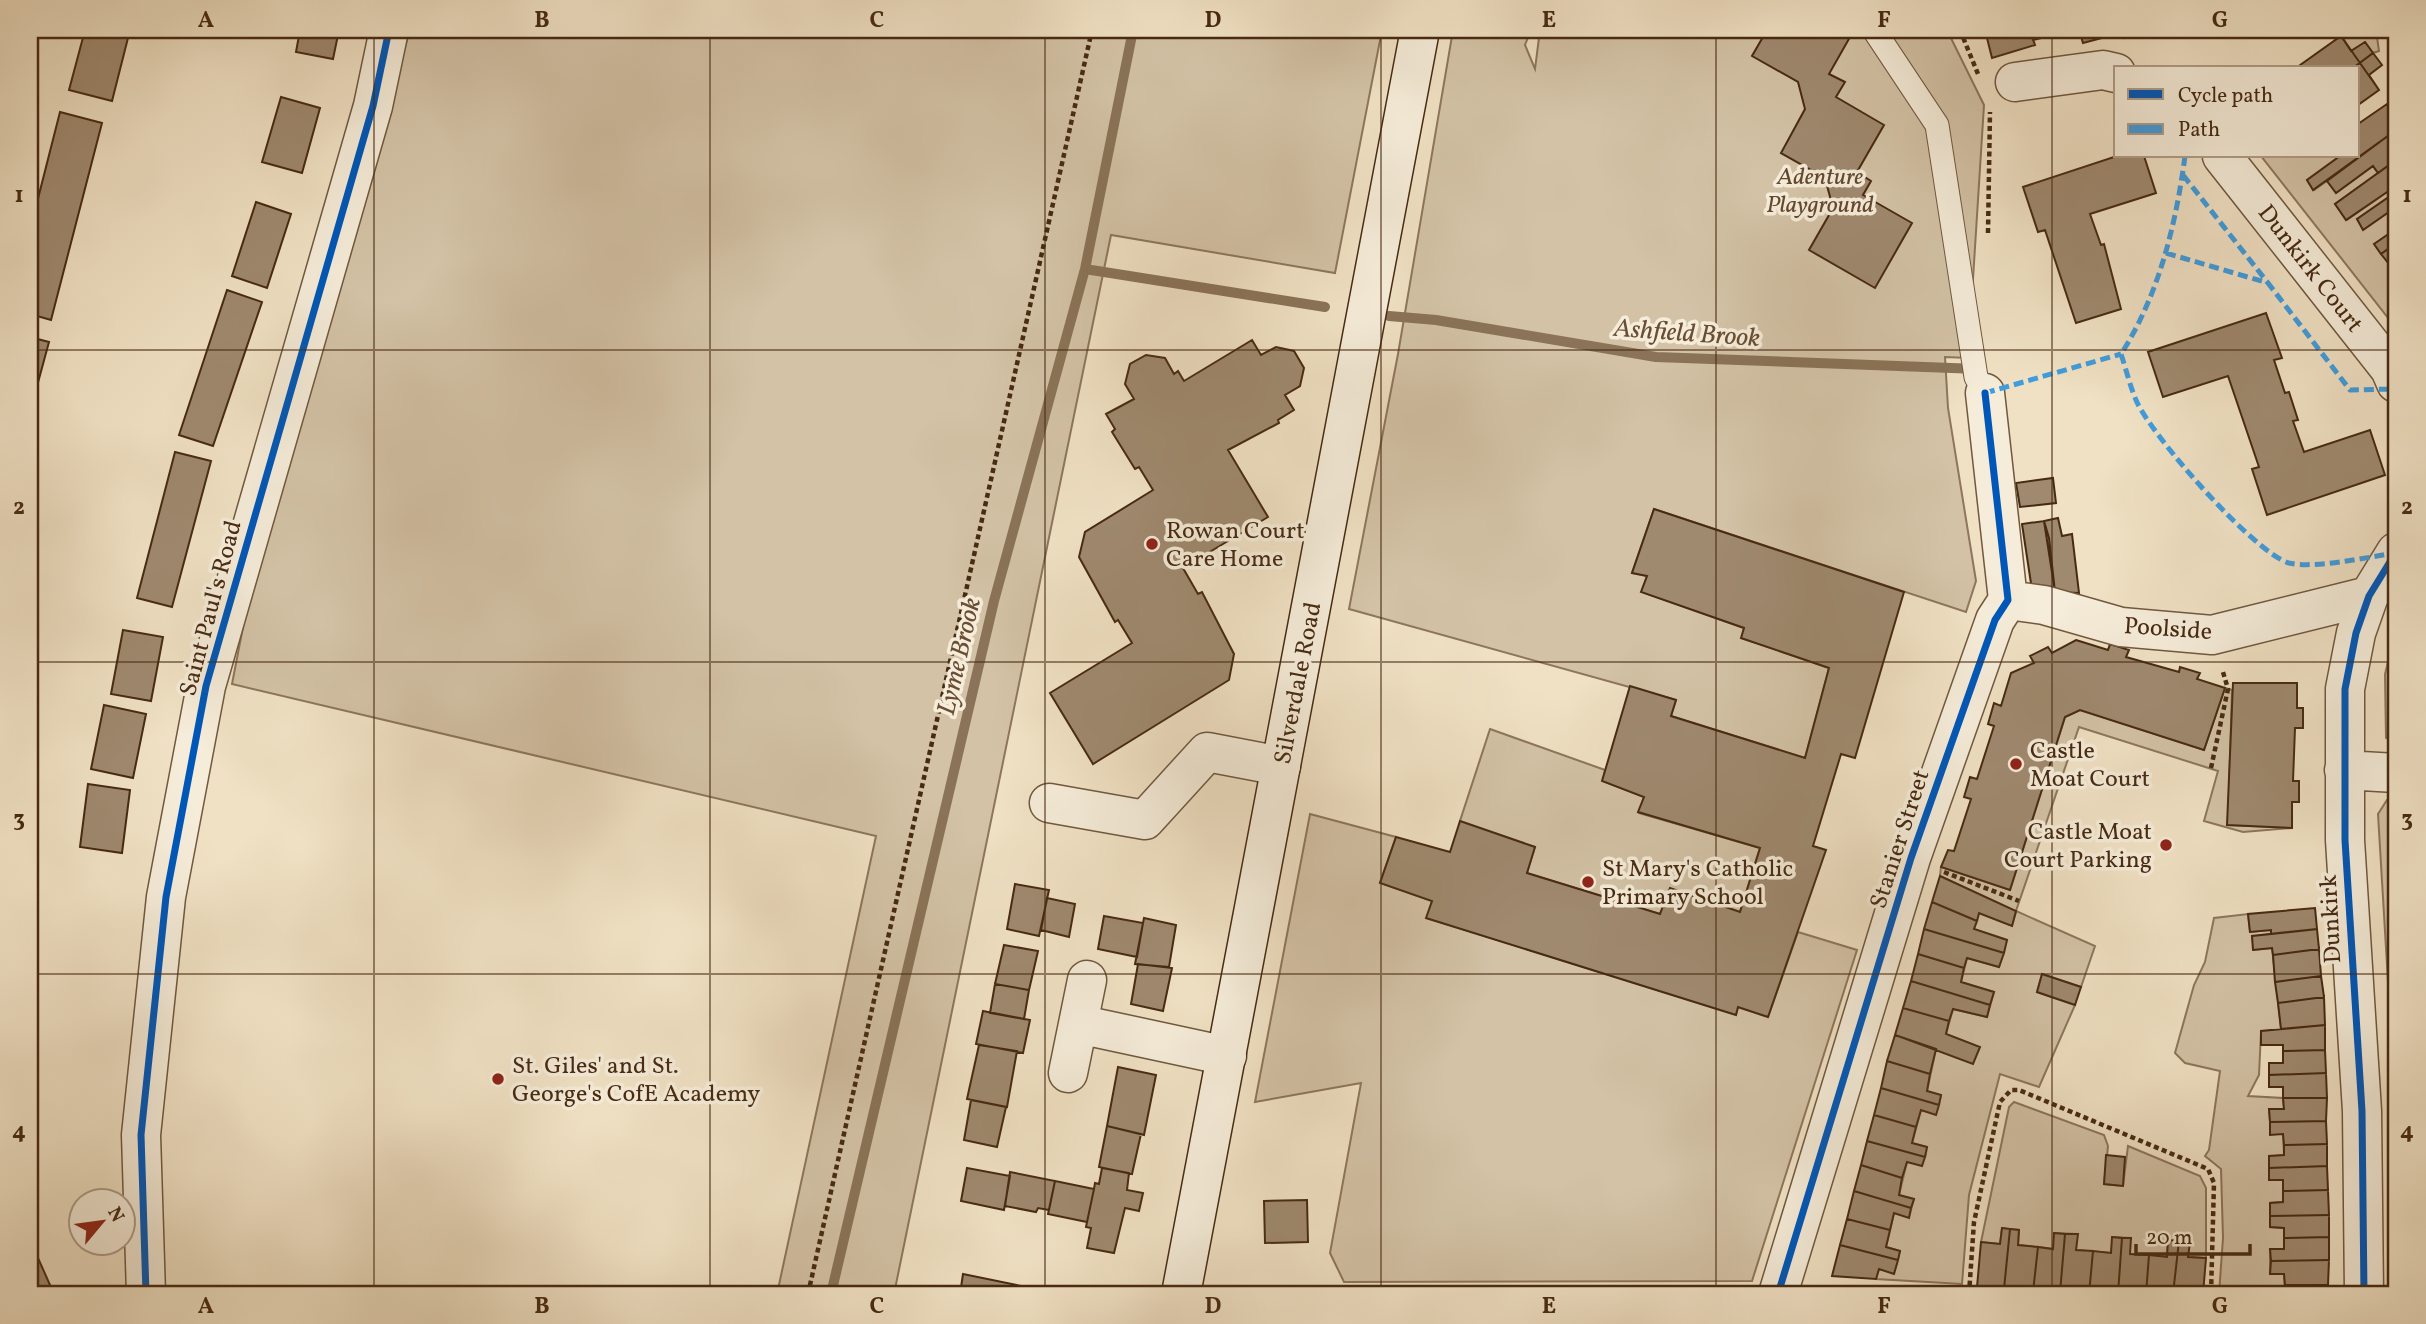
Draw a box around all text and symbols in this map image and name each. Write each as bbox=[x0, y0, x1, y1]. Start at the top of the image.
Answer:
text: A bbox=[198, 5, 214, 37]
text: B bbox=[534, 5, 550, 37]
text: C bbox=[870, 5, 884, 37]
text: D bbox=[1205, 5, 1222, 37]
text: E bbox=[1542, 5, 1556, 37]
text: F bbox=[1877, 5, 1891, 37]
text: G bbox=[2212, 5, 2228, 37]
legend bbox=[2114, 66, 2360, 158]
text: Cycle path bbox=[2178, 82, 2273, 111]
text: Path bbox=[2178, 116, 2220, 145]
park label: Adenture Playground bbox=[1766, 161, 1874, 223]
text: 1 bbox=[14, 180, 24, 212]
text: 1 bbox=[2402, 180, 2412, 212]
street label: Dunkirk Court bbox=[2249, 198, 2370, 340]
water label: Ashfield Brook bbox=[1611, 311, 1761, 357]
text: 2 bbox=[13, 492, 25, 524]
text: 2 bbox=[2401, 492, 2413, 524]
place label: Rowan Court Care Home bbox=[1166, 515, 1305, 577]
street label: Saint Paul's Road bbox=[172, 517, 252, 700]
marker: Rowan Court Care Home bbox=[1144, 536, 1160, 552]
water label: Lyme Brook bbox=[929, 594, 991, 719]
street label: Silverdale Road bbox=[1267, 599, 1331, 767]
street label: Poolside bbox=[2123, 610, 2213, 650]
place label: Castle Moat Court bbox=[2030, 735, 2150, 797]
marker: Castle Moat Court bbox=[2008, 756, 2024, 772]
street label: Stanier Street bbox=[1862, 766, 1939, 913]
text: 3 bbox=[13, 804, 25, 836]
text: 3 bbox=[2401, 804, 2413, 836]
place label: Castle Moat Court Parking bbox=[2004, 816, 2152, 878]
marker: Castle Moat Court Parking bbox=[2158, 837, 2174, 853]
place label: St Mary's Catholic Primary School bbox=[1602, 853, 1793, 915]
marker: St Mary's Catholic Primary School bbox=[1580, 874, 1596, 890]
street label: Dunkirk bbox=[2313, 874, 2351, 964]
place label: St. Giles' and St. George's CofE Academy bbox=[512, 1050, 760, 1112]
marker: St. Giles' and St. George's CofE Academy bbox=[490, 1071, 506, 1087]
text: 4 bbox=[12, 1116, 26, 1148]
text: 4 bbox=[2400, 1116, 2414, 1148]
north arrow bbox=[66, 1188, 136, 1258]
text: N bbox=[100, 1202, 130, 1227]
scale bar bbox=[2136, 1212, 2249, 1256]
text: 20 m bbox=[2146, 1224, 2192, 1253]
text: A bbox=[198, 1291, 214, 1323]
text: B bbox=[534, 1291, 550, 1323]
text: C bbox=[870, 1291, 884, 1323]
text: D bbox=[1205, 1291, 1222, 1323]
text: E bbox=[1542, 1291, 1556, 1323]
text: F bbox=[1877, 1291, 1891, 1323]
text: G bbox=[2212, 1291, 2228, 1323]

